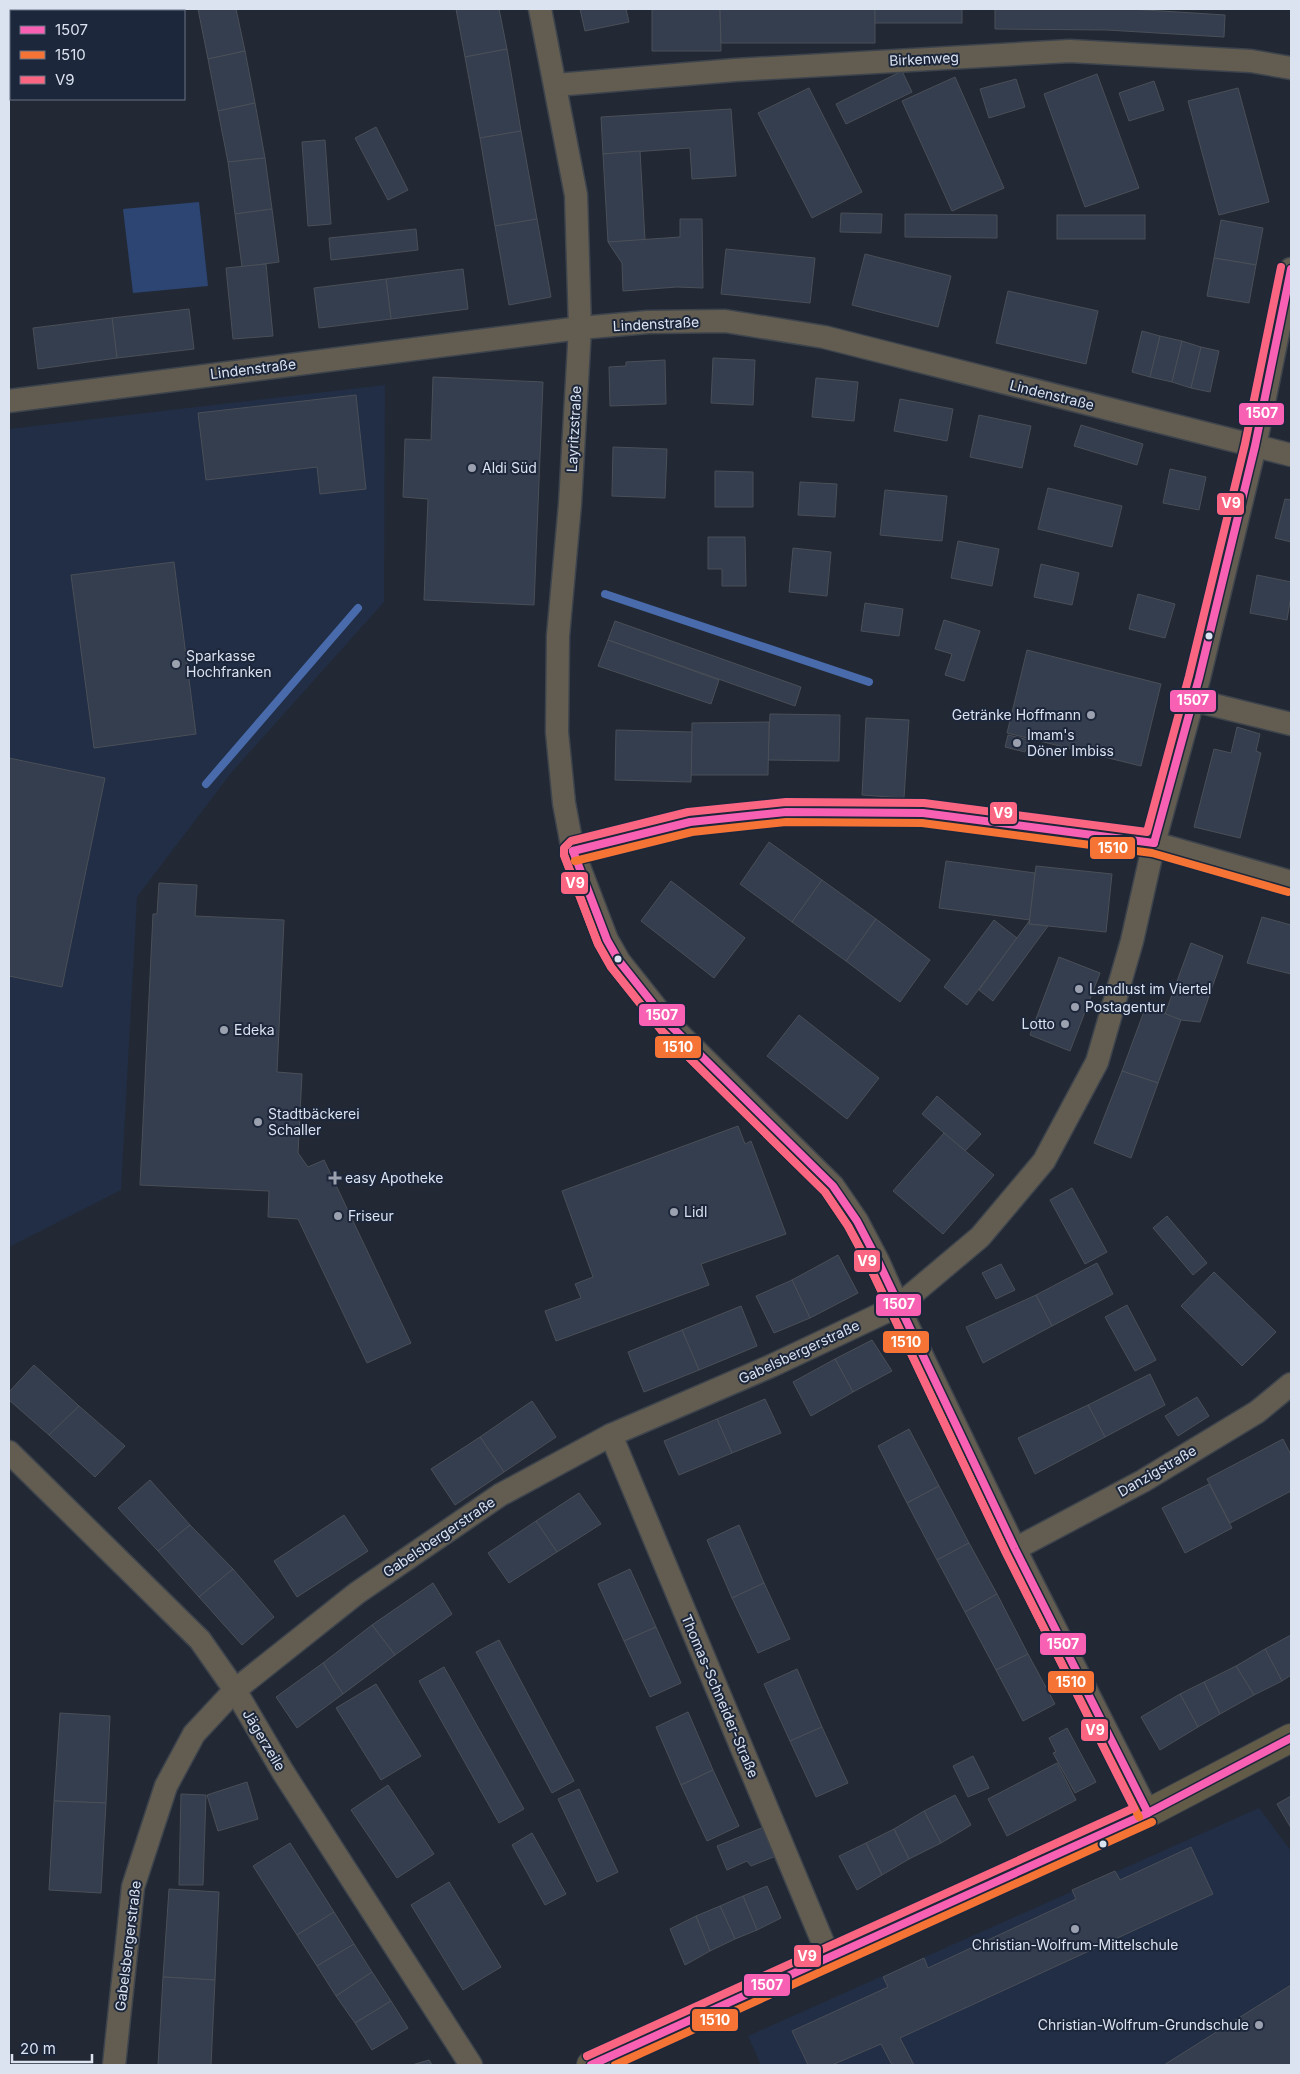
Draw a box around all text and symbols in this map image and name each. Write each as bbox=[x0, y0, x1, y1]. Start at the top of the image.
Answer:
legend bbox=[10, 10, 185, 100]
text: 1507 bbox=[55, 20, 88, 39]
text: 1510 bbox=[55, 45, 86, 64]
street label: Birkenweg bbox=[889, 48, 959, 69]
text: V9 bbox=[55, 70, 75, 89]
street label: Lindenstraße bbox=[612, 313, 700, 334]
street label: Lindenstraße bbox=[209, 355, 297, 382]
street label: Lindenstraße bbox=[1008, 376, 1096, 413]
street label: Layritzstraße bbox=[563, 385, 584, 473]
line badge: 1507 bbox=[1238, 402, 1285, 426]
text: 1507 bbox=[1246, 404, 1278, 421]
place label: Aldi Süd bbox=[482, 459, 537, 476]
marker: Aldi Süd bbox=[466, 462, 478, 474]
line badge: V9 bbox=[1216, 492, 1245, 516]
text: V9 bbox=[1221, 494, 1241, 511]
unlabelled marker bbox=[1204, 631, 1214, 641]
place label: Sparkasse Hochfranken bbox=[186, 647, 271, 680]
marker: Sparkasse Hochfranken bbox=[170, 658, 182, 670]
line badge: 1507 bbox=[1169, 689, 1217, 713]
text: 1507 bbox=[1177, 691, 1209, 708]
place label: Getränke Hoffmann bbox=[952, 706, 1081, 723]
marker: Getränke Hoffmann bbox=[1085, 709, 1097, 721]
place label: Imam's Döner Imbiss bbox=[1027, 726, 1114, 759]
marker: Imam's Döner Imbiss bbox=[1011, 737, 1023, 749]
line badge: V9 bbox=[989, 801, 1018, 825]
text: V9 bbox=[993, 804, 1013, 821]
line badge: 1510 bbox=[1089, 836, 1136, 860]
text: 1510 bbox=[1098, 839, 1128, 856]
line badge: V9 bbox=[560, 871, 589, 895]
text: V9 bbox=[565, 874, 585, 891]
unlabelled marker bbox=[613, 954, 623, 964]
place label: Landlust im Viertel bbox=[1089, 980, 1212, 997]
marker: Landlust im Viertel bbox=[1073, 983, 1085, 995]
place label: Postagentur bbox=[1085, 998, 1165, 1015]
marker: Postagentur bbox=[1069, 1001, 1081, 1013]
line badge: 1507 bbox=[638, 1003, 686, 1027]
text: 1507 bbox=[646, 1006, 678, 1023]
place label: Lotto bbox=[1022, 1015, 1055, 1032]
marker: Lotto bbox=[1059, 1018, 1071, 1030]
place label: Edeka bbox=[234, 1021, 275, 1038]
marker: Edeka bbox=[218, 1024, 230, 1036]
line badge: 1510 bbox=[654, 1035, 702, 1059]
text: 1510 bbox=[663, 1038, 693, 1055]
place label: Stadtbäckerei Schaller bbox=[268, 1105, 360, 1138]
marker: Stadtbäckerei Schaller bbox=[252, 1116, 264, 1128]
place label: easy Apotheke bbox=[345, 1169, 444, 1186]
marker: easy Apotheke bbox=[329, 1172, 341, 1184]
place label: Lidl bbox=[684, 1203, 707, 1220]
marker: Lidl bbox=[668, 1206, 680, 1218]
place label: Friseur bbox=[348, 1207, 394, 1224]
marker: Friseur bbox=[332, 1210, 344, 1222]
line badge: V9 bbox=[853, 1249, 881, 1273]
text: V9 bbox=[857, 1252, 877, 1269]
line badge: 1507 bbox=[875, 1293, 922, 1317]
text: 1507 bbox=[883, 1295, 915, 1312]
street label: Gabelsbergerstraße bbox=[736, 1316, 862, 1387]
line badge: 1510 bbox=[882, 1330, 930, 1354]
text: 1510 bbox=[891, 1333, 921, 1350]
street label: Danzigstraße bbox=[1114, 1441, 1199, 1500]
street label: Gabelsbergerstraße bbox=[379, 1493, 498, 1580]
street label: Thomas-Schneider-Straße bbox=[678, 1611, 763, 1780]
line badge: 1507 bbox=[1039, 1632, 1087, 1656]
text: 1507 bbox=[1047, 1635, 1079, 1652]
line badge: 1510 bbox=[1047, 1670, 1095, 1694]
text: 1510 bbox=[1056, 1673, 1086, 1690]
street label: Jägerzeile bbox=[239, 1706, 289, 1773]
line badge: V9 bbox=[1080, 1718, 1109, 1742]
text: V9 bbox=[1085, 1721, 1105, 1738]
unlabelled marker bbox=[1098, 1839, 1108, 1849]
street label: Gabelsbergerstraße bbox=[111, 1880, 144, 2012]
marker: Christian-Wolfrum-Mittelschule bbox=[1069, 1923, 1081, 1935]
place label: Christian-Wolfrum-Mittelschule bbox=[972, 1936, 1178, 1953]
line badge: V9 bbox=[793, 1944, 822, 1968]
text: V9 bbox=[797, 1947, 817, 1964]
line badge: 1507 bbox=[743, 1973, 791, 1997]
text: 1507 bbox=[751, 1976, 783, 1993]
line badge: 1510 bbox=[691, 2008, 739, 2032]
text: 1510 bbox=[700, 2011, 730, 2028]
place label: Christian-Wolfrum-Grundschule bbox=[1038, 2016, 1249, 2033]
marker: Christian-Wolfrum-Grundschule bbox=[1253, 2019, 1265, 2031]
scale bar bbox=[12, 2032, 92, 2064]
text: 20 m bbox=[20, 2039, 56, 2058]

